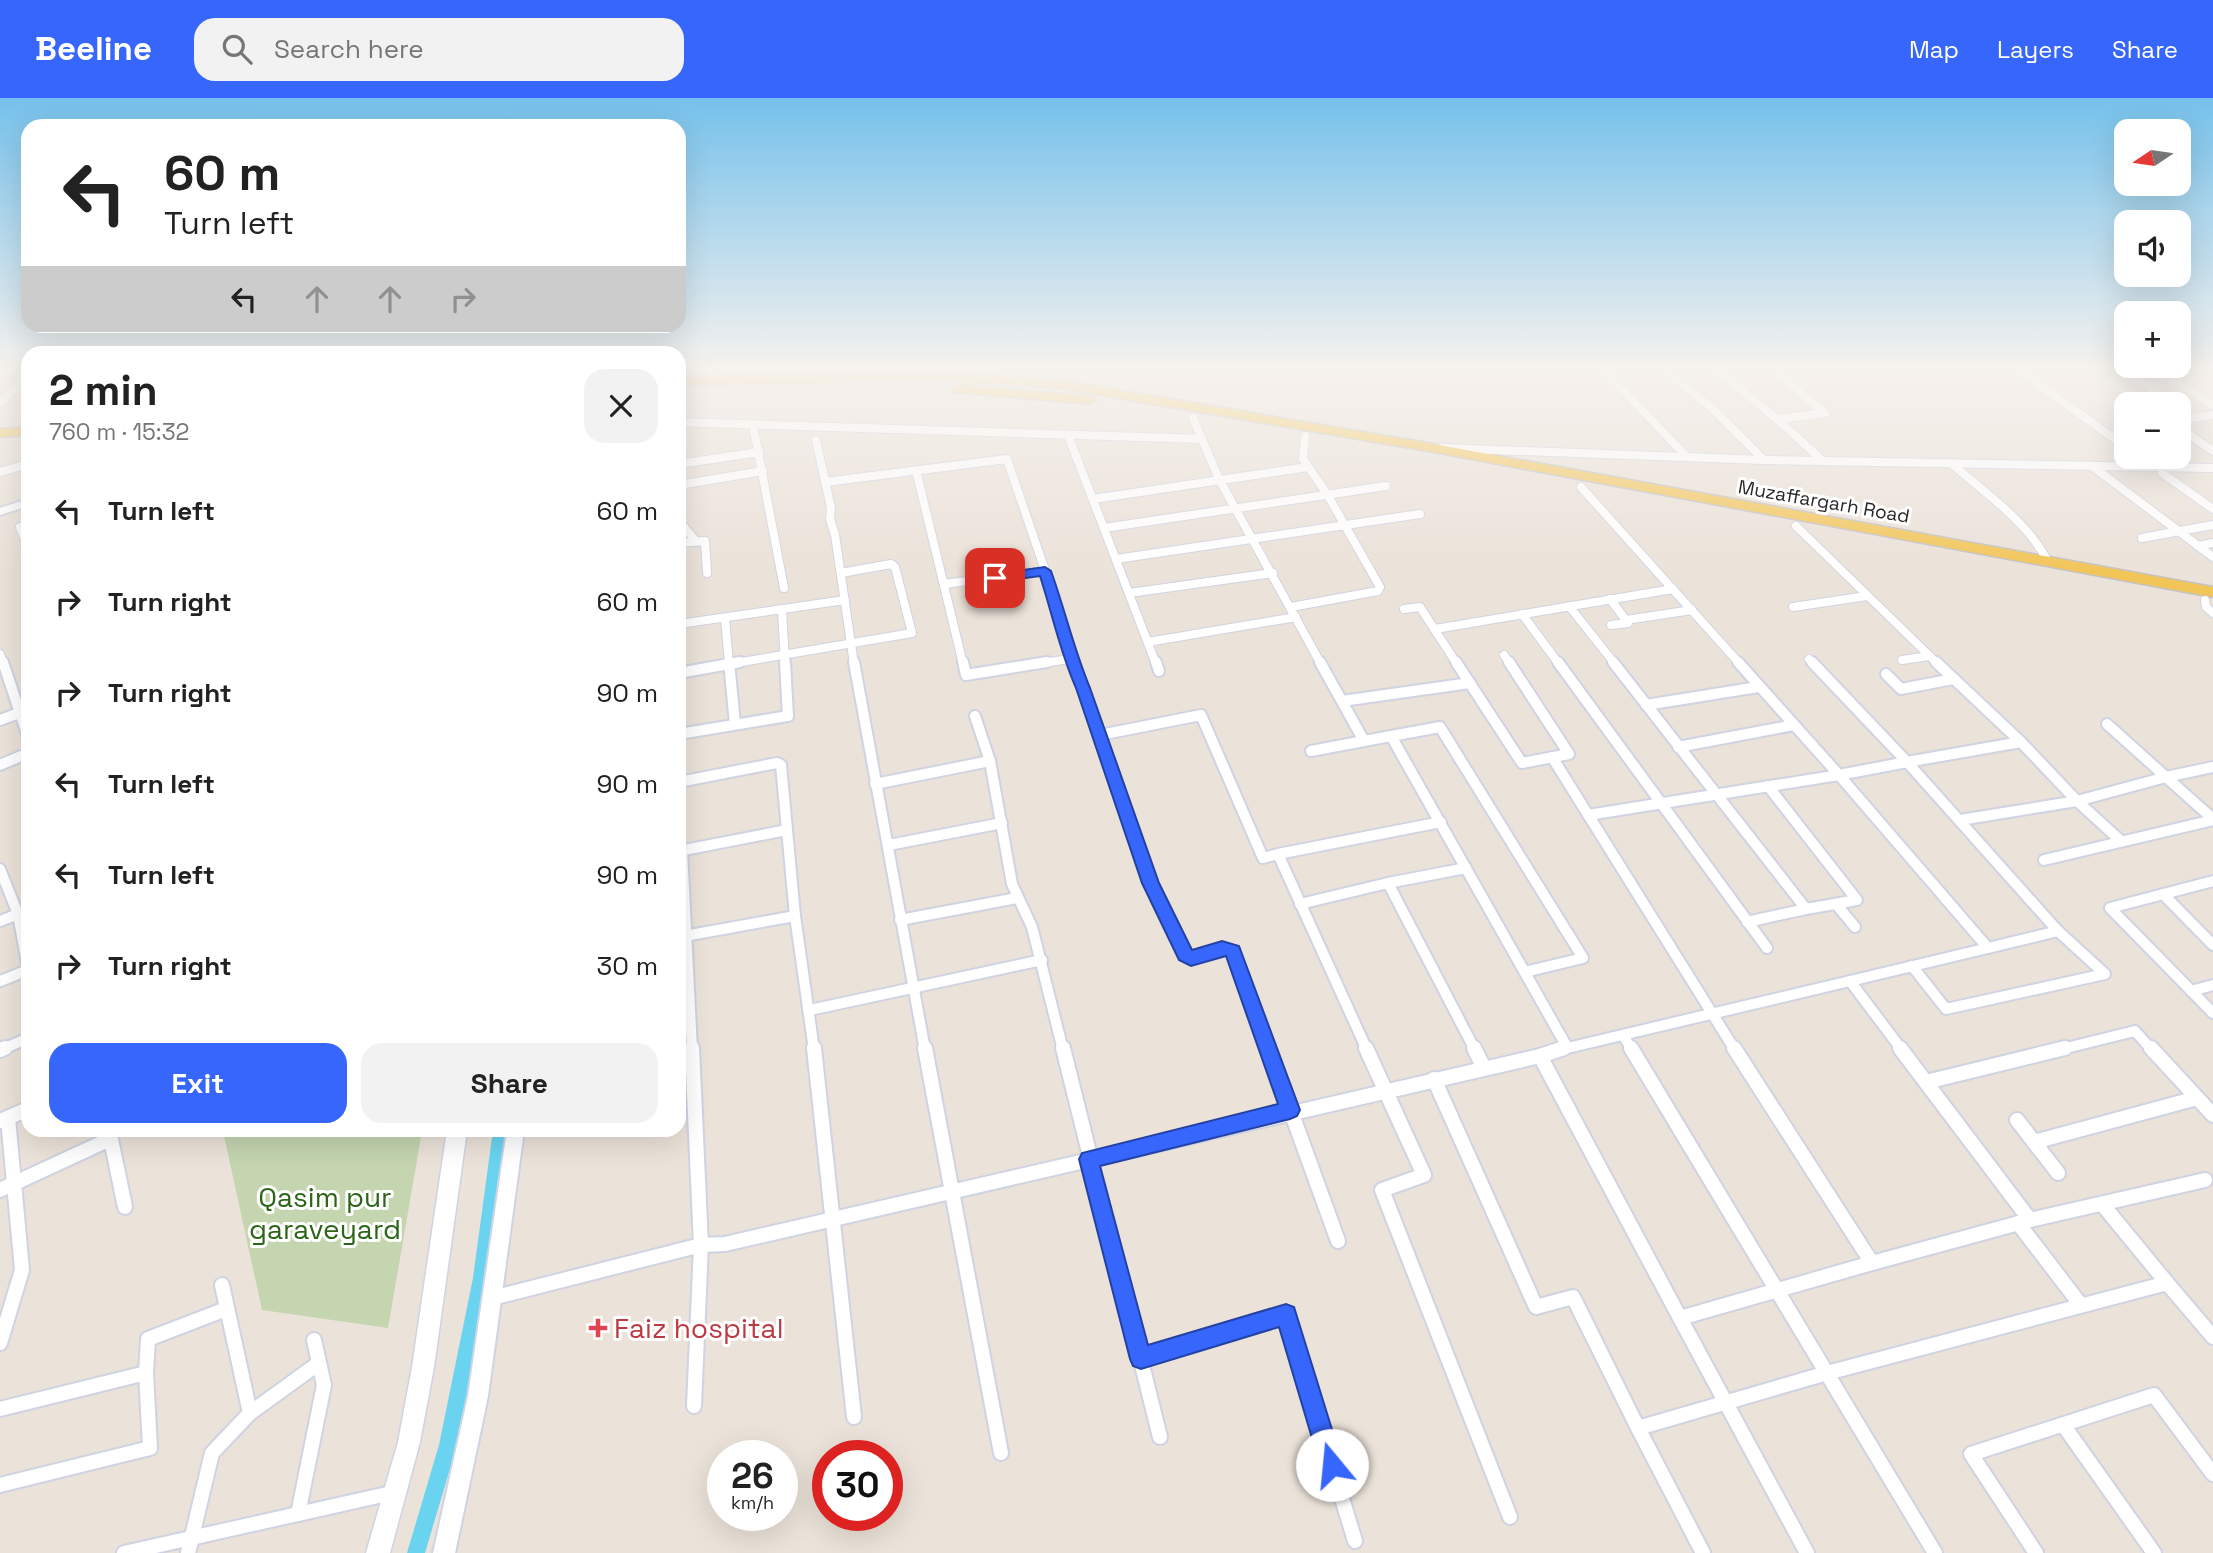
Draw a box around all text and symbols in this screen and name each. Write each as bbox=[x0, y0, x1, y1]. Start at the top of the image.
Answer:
search box bbox=[194, 18, 684, 81]
text: Beeline bbox=[35, 28, 152, 70]
icon: search bbox=[218, 30, 256, 68]
text: Search here bbox=[274, 32, 424, 66]
text: Map bbox=[1909, 34, 1959, 65]
text: Layers bbox=[1997, 34, 2074, 65]
text: Share bbox=[2112, 34, 2178, 65]
north arrow bbox=[2114, 119, 2191, 196]
map controls bbox=[2114, 119, 2191, 469]
text: 60 m bbox=[164, 142, 280, 204]
icon: left bbox=[49, 147, 140, 238]
text: Turn left bbox=[164, 203, 294, 243]
button: sound bbox=[2114, 210, 2191, 287]
icon: left bbox=[225, 280, 263, 318]
icon: ahead bbox=[298, 280, 336, 318]
icon: ahead bbox=[371, 280, 409, 318]
icon: right bbox=[444, 280, 482, 318]
button: + bbox=[2114, 301, 2191, 378]
text: 2 min bbox=[49, 364, 158, 417]
button: close bbox=[584, 369, 658, 443]
button: − bbox=[2114, 392, 2191, 469]
text: 760 m · 15:32 bbox=[49, 417, 189, 447]
street label: Muzaffargarh Road bbox=[1736, 474, 1912, 529]
icon: left bbox=[49, 492, 87, 530]
text: Turn left bbox=[108, 494, 215, 528]
text: 60 m bbox=[596, 494, 658, 528]
pin bbox=[965, 548, 1025, 608]
icon: arrive bbox=[976, 559, 1014, 597]
icon: right bbox=[49, 583, 87, 621]
text: Turn right bbox=[108, 585, 232, 619]
text: 60 m bbox=[596, 585, 658, 619]
icon: right bbox=[49, 674, 87, 712]
text: Turn right bbox=[108, 676, 232, 710]
text: 90 m bbox=[596, 676, 658, 710]
icon: left bbox=[49, 765, 87, 803]
text: Turn left bbox=[108, 767, 215, 801]
text: 90 m bbox=[596, 767, 658, 801]
icon: left bbox=[49, 856, 87, 894]
text: Turn left bbox=[108, 858, 215, 892]
text: 90 m bbox=[596, 858, 658, 892]
icon: right bbox=[49, 947, 87, 985]
text: Turn right bbox=[108, 949, 232, 983]
text: 30 m bbox=[597, 949, 658, 983]
button: Exit bbox=[49, 1043, 347, 1123]
button: Share bbox=[361, 1043, 658, 1123]
park label: Qasim pur garaveyard bbox=[249, 1179, 401, 1247]
place label: Faiz hospital bbox=[614, 1310, 784, 1346]
marker: Faiz hospital bbox=[588, 1318, 608, 1338]
position arrow bbox=[1295, 1428, 1369, 1502]
speed limit sign: 30 bbox=[812, 1440, 903, 1531]
text: 26 bbox=[731, 1454, 774, 1498]
text: km/h bbox=[731, 1491, 774, 1514]

